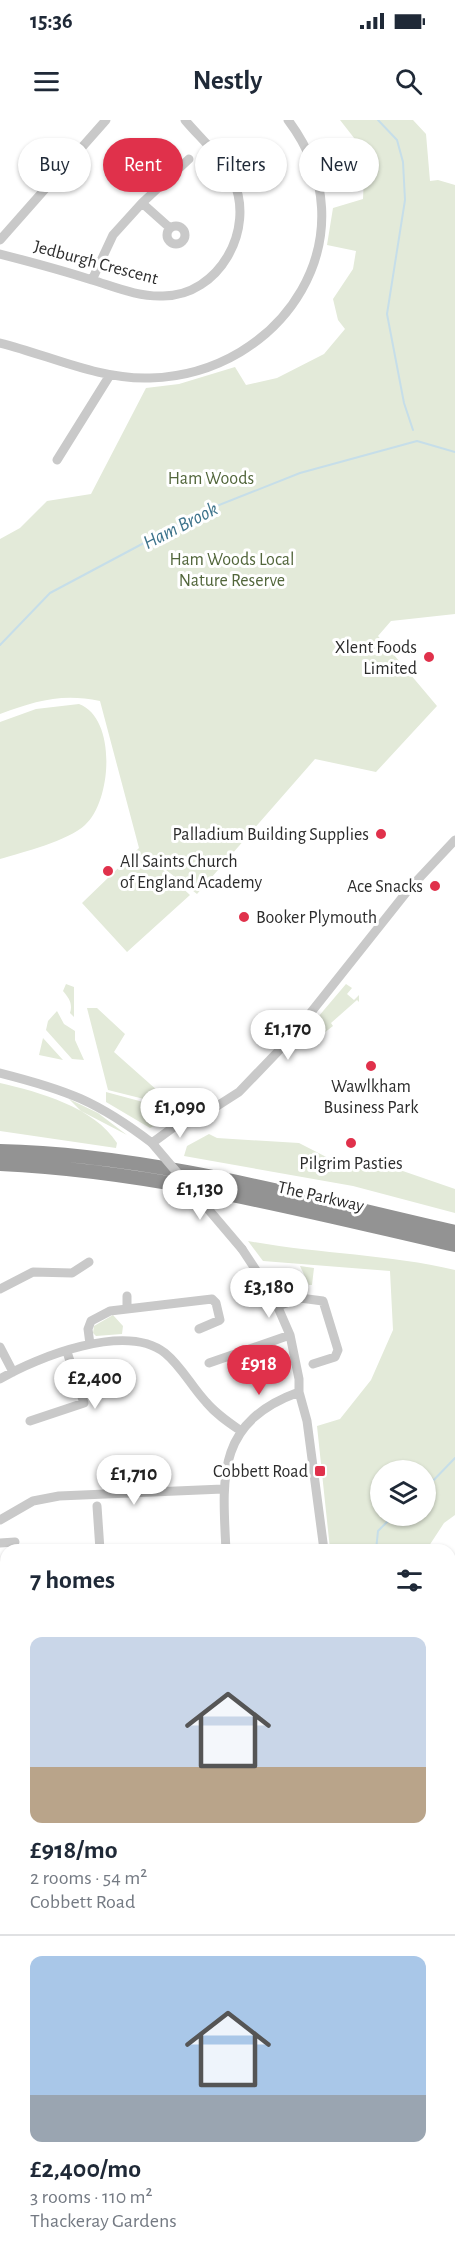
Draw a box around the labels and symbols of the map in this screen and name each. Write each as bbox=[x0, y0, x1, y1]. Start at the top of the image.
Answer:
street label: Jedburgh Crescent bbox=[32, 238, 160, 288]
park label: Ham Woods bbox=[168, 470, 254, 488]
water label: Ham Brook bbox=[140, 499, 221, 553]
park label: Ham Woods Local Nature Reserve bbox=[170, 551, 294, 590]
place label: Xlent Foods Limited bbox=[335, 639, 417, 678]
marker: Xlent Foods Limited bbox=[422, 650, 436, 664]
place label: Palladium Building Supplies bbox=[172, 826, 369, 844]
marker: Palladium Building Supplies bbox=[374, 827, 388, 841]
place label: All Saints Church of England Academy bbox=[120, 853, 262, 892]
marker: All Saints Church of England Academy bbox=[101, 864, 115, 878]
place label: Ace Snacks bbox=[347, 878, 423, 896]
marker: Ace Snacks bbox=[428, 879, 442, 893]
place label: Booker Plymouth bbox=[256, 909, 377, 927]
marker: Booker Plymouth bbox=[237, 910, 251, 924]
pin: £1,170 bbox=[239, 1010, 337, 1061]
marker: Wawlkham Business Park bbox=[364, 1059, 378, 1073]
place label: Wawlkham Business Park bbox=[324, 1078, 419, 1117]
pin: £1,090 bbox=[131, 1088, 229, 1139]
marker: Pilgrim Pasties bbox=[344, 1136, 358, 1150]
place label: Pilgrim Pasties bbox=[299, 1155, 403, 1173]
pin: £1,130 bbox=[151, 1170, 249, 1221]
street label: The Parkway bbox=[276, 1178, 366, 1216]
pin: £3,180 bbox=[220, 1268, 318, 1319]
pin: £918 bbox=[223, 1345, 295, 1396]
pin: £2,400 bbox=[46, 1359, 144, 1410]
pin: £1,710 bbox=[85, 1455, 183, 1506]
place label: Cobbett Road bbox=[213, 1463, 308, 1481]
marker: Cobbett Road bbox=[313, 1464, 327, 1478]

